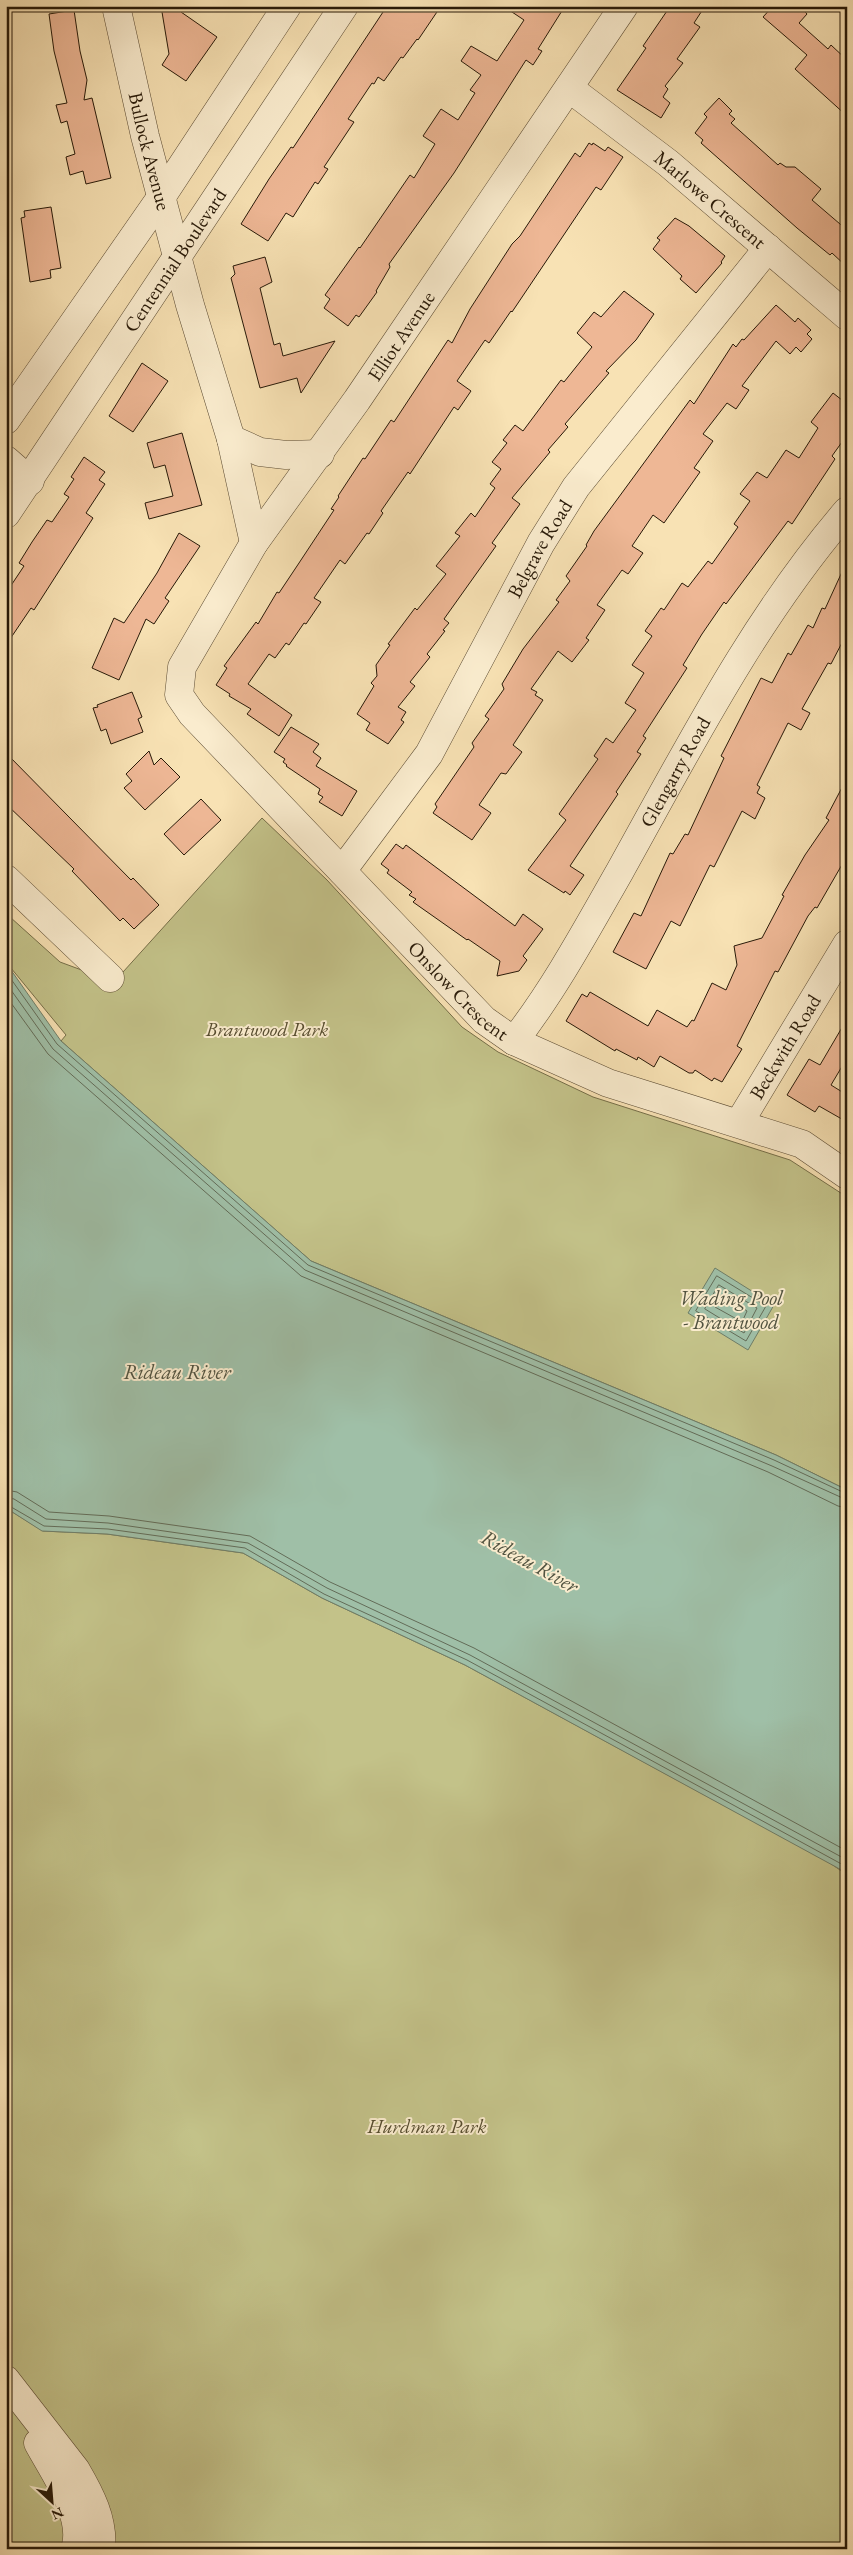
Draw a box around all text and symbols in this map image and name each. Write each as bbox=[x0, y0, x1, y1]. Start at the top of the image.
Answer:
street label: Bullock Avenue bbox=[123, 90, 177, 213]
street label: Marlowe Crescent bbox=[649, 144, 772, 255]
street label: Centennial Boulevard bbox=[118, 182, 233, 337]
street label: Elliot Avenue bbox=[361, 286, 441, 386]
street label: Belgrave Road bbox=[501, 494, 578, 602]
street label: Glengarry Road bbox=[634, 711, 717, 832]
street label: Onslow Crescent bbox=[402, 935, 514, 1047]
street label: Beckwith Road bbox=[743, 989, 827, 1104]
park label: Brantwood Park bbox=[205, 1016, 328, 1042]
water label: Wading Pool - Brantwood bbox=[679, 1284, 784, 1335]
water label: Rideau River bbox=[123, 1358, 232, 1385]
water label: Rideau River bbox=[476, 1523, 584, 1599]
park label: Hurdman Park bbox=[366, 2113, 487, 2139]
north arrow bbox=[28, 2478, 78, 2528]
text: N bbox=[48, 2503, 67, 2525]

